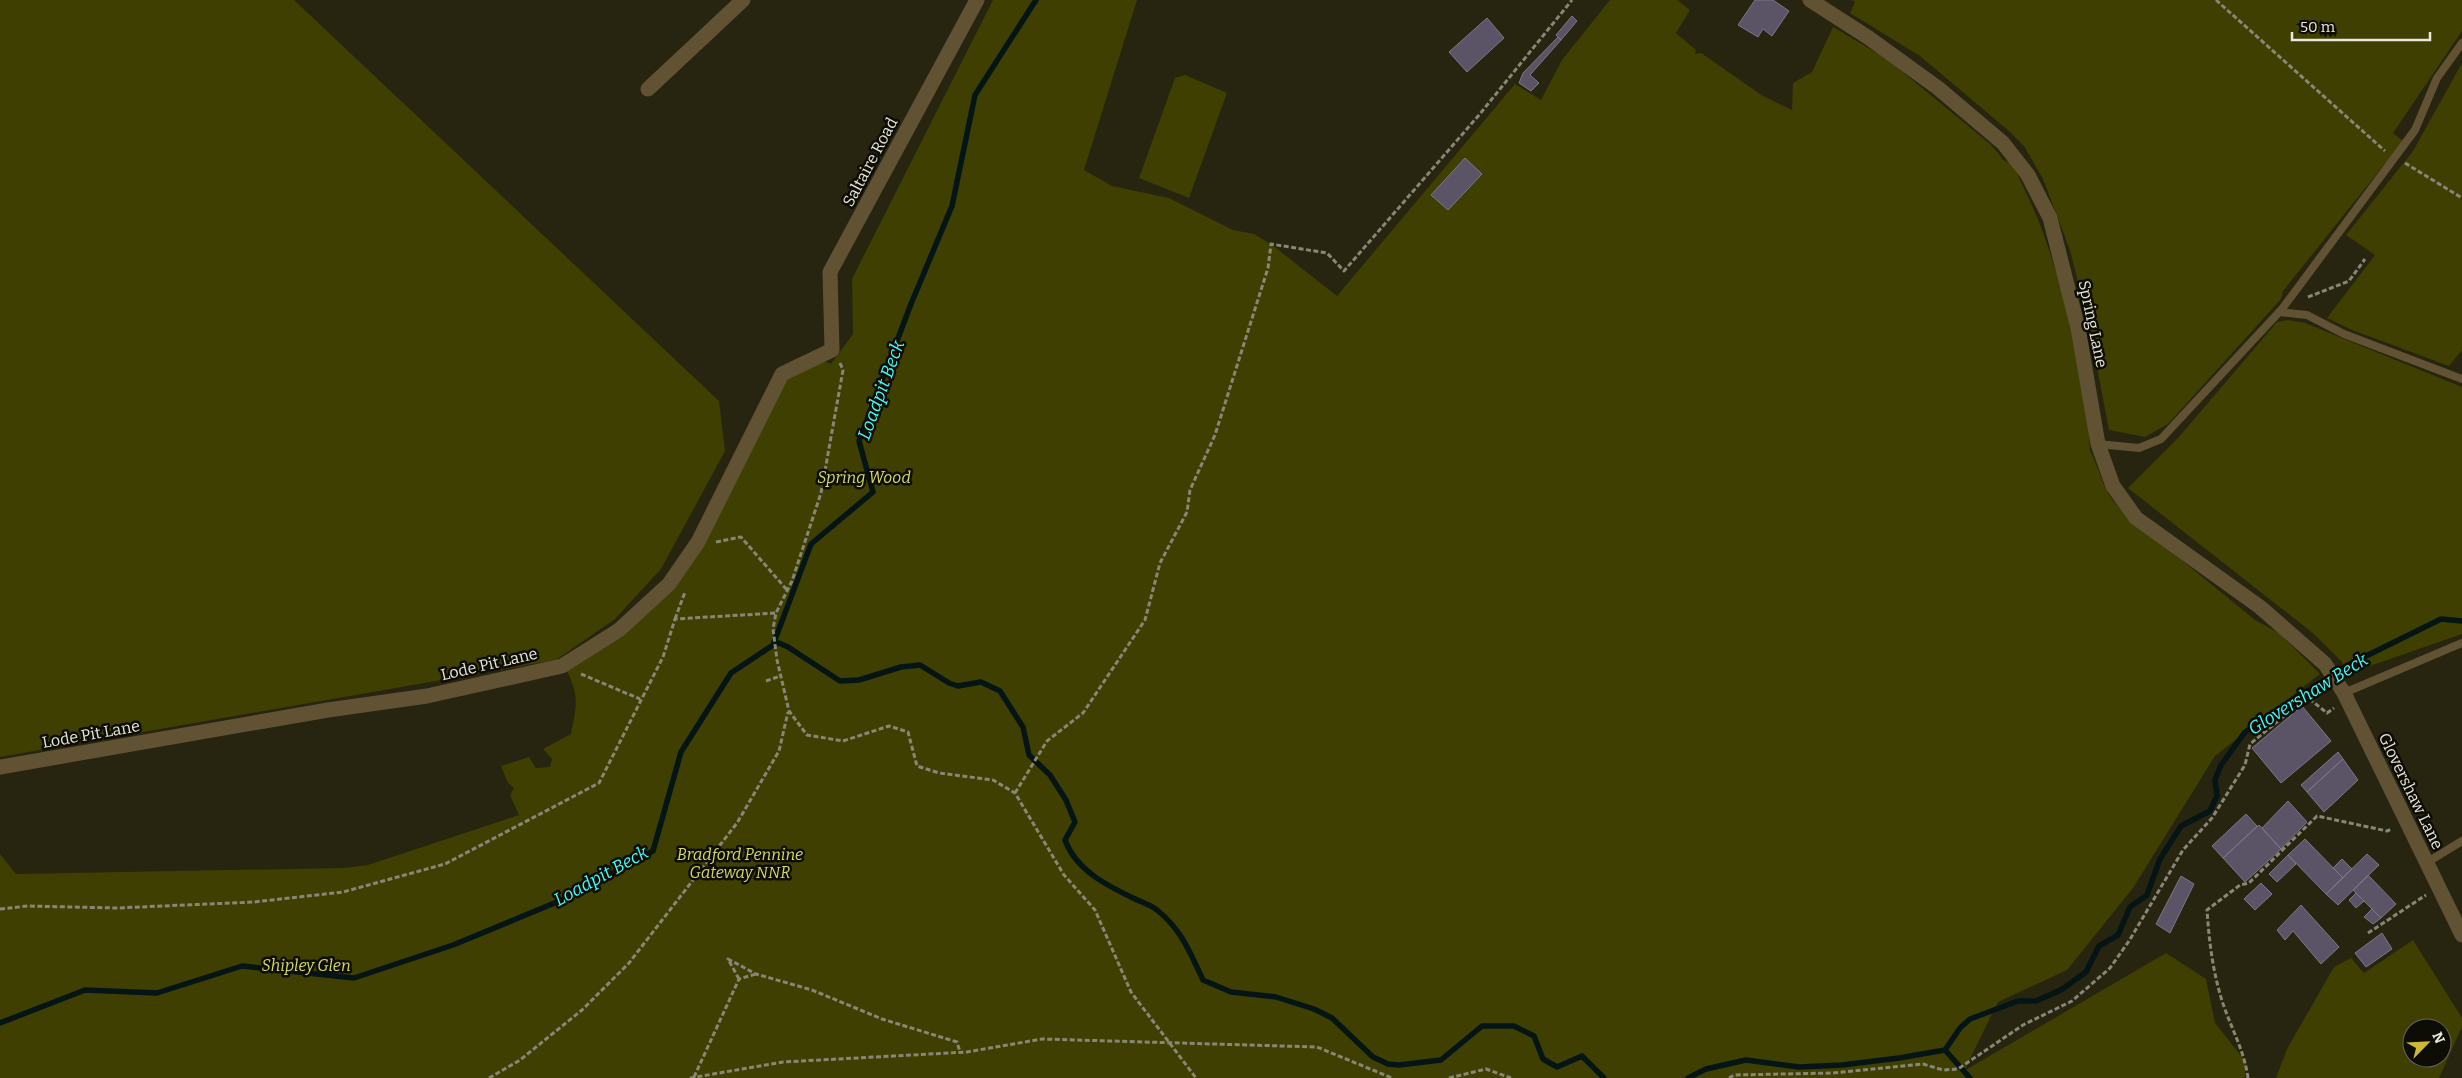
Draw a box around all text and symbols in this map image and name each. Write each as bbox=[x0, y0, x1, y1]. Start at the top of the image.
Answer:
scale bar bbox=[2292, 10, 2430, 42]
text: 50 m bbox=[2300, 18, 2336, 36]
street label: Saltaire Road bbox=[839, 114, 902, 210]
street label: Spring Lane bbox=[2074, 279, 2112, 369]
water label: Loadpit Beck bbox=[853, 337, 909, 443]
park label: Spring Wood bbox=[817, 468, 911, 487]
street label: Lode Pit Lane bbox=[439, 644, 539, 684]
water label: Glovershaw Beck bbox=[2244, 648, 2372, 740]
street label: Lode Pit Lane bbox=[41, 716, 141, 752]
street label: Glovershaw Lane bbox=[2375, 730, 2447, 852]
water label: Loadpit Beck bbox=[550, 841, 652, 911]
park label: Bradford Pennine Gateway NNR bbox=[677, 845, 803, 882]
park label: Shipley Glen bbox=[261, 956, 351, 975]
north arrow bbox=[2402, 1018, 2452, 1068]
text: N bbox=[2428, 1030, 2448, 1046]

